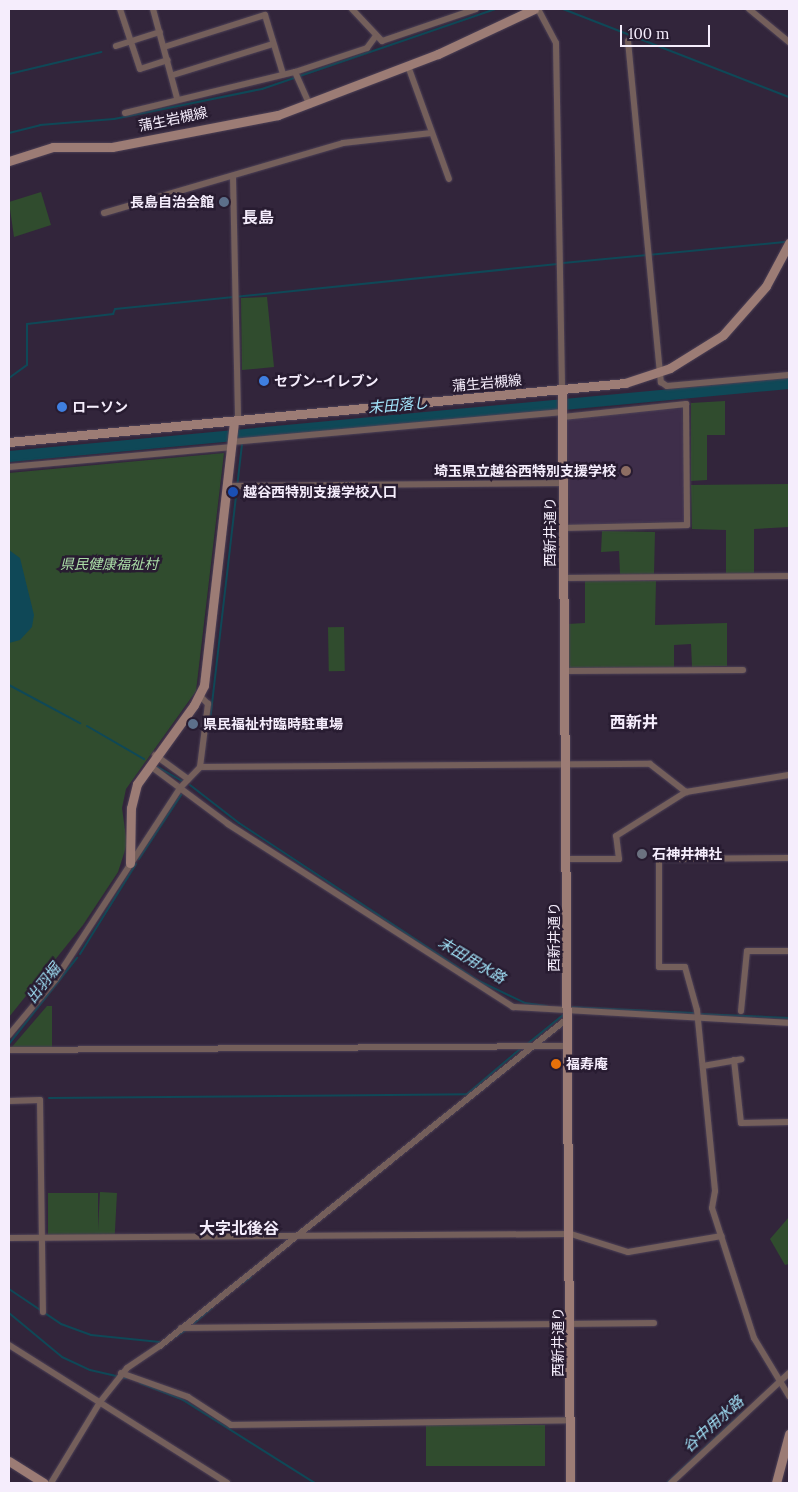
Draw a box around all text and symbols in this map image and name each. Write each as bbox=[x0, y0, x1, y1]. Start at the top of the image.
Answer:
scale bar bbox=[623, 15, 713, 47]
text: 100 m bbox=[628, 24, 669, 43]
street label: 蒲生岩槻線 bbox=[137, 104, 209, 134]
place label: 長島自治会館 bbox=[130, 194, 214, 210]
marker: 長島自治会館 bbox=[218, 196, 230, 208]
district label: 長島 bbox=[242, 207, 274, 227]
street label: 蒲生岩槻線 bbox=[451, 372, 523, 394]
place label: セブン-イレブン bbox=[274, 373, 379, 389]
marker: セブン-イレブン bbox=[258, 375, 270, 387]
water label: 末田落し bbox=[367, 393, 429, 417]
place label: ローソン bbox=[72, 399, 128, 415]
marker: ローソン bbox=[56, 401, 68, 413]
place label: 埼玉県立越谷西特別支援学校 bbox=[434, 463, 616, 479]
marker: 埼玉県立越谷西特別支援学校 bbox=[620, 465, 632, 477]
place label: 越谷西特別支援学校入口 bbox=[243, 484, 397, 500]
marker: 越谷西特別支援学校入口 bbox=[227, 486, 239, 498]
street label: 西新井通り bbox=[542, 497, 558, 567]
park label: 県民健康福祉村 bbox=[60, 556, 158, 572]
district label: 西新井 bbox=[610, 712, 658, 732]
place label: 県民福祉村臨時駐車場 bbox=[203, 716, 343, 732]
marker: 県民福祉村臨時駐車場 bbox=[187, 718, 199, 730]
place label: 石神井神社 bbox=[652, 846, 722, 862]
marker: 石神井神社 bbox=[636, 848, 648, 860]
street label: 西新井通り bbox=[546, 902, 562, 972]
water label: 末田用水路 bbox=[435, 933, 509, 987]
water label: 出羽堀 bbox=[22, 960, 64, 1006]
place label: 福寿庵 bbox=[566, 1056, 608, 1072]
marker: 福寿庵 bbox=[550, 1058, 562, 1070]
district label: 大字北後谷 bbox=[199, 1218, 279, 1238]
street label: 西新井通り bbox=[550, 1307, 566, 1377]
water label: 谷中用水路 bbox=[679, 1392, 747, 1456]

